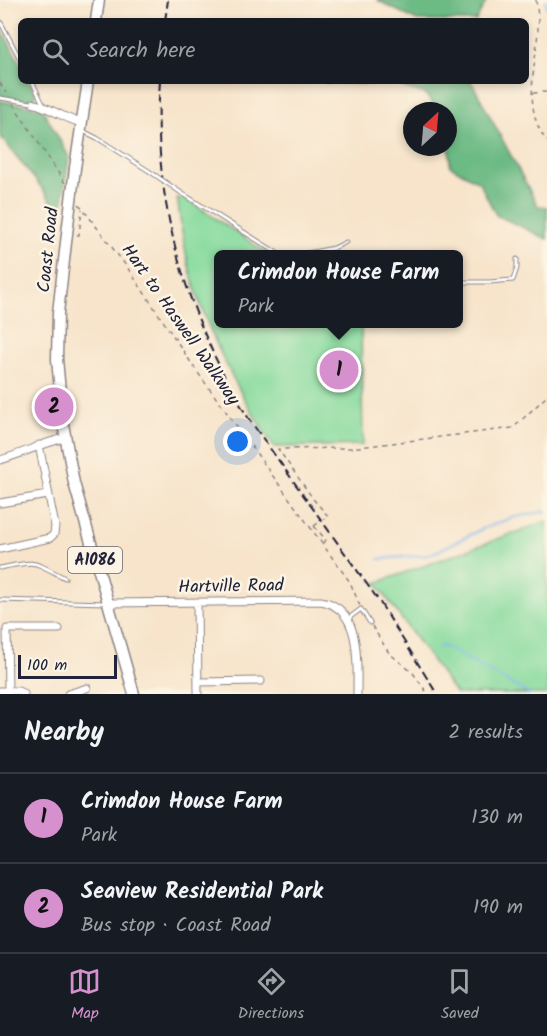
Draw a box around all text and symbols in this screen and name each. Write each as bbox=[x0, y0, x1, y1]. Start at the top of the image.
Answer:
search box bbox=[18, 18, 529, 84]
text: Search here bbox=[87, 34, 195, 69]
icon: search bbox=[39, 35, 72, 68]
north arrow bbox=[403, 102, 457, 156]
street label: Coast Road bbox=[30, 205, 68, 294]
street label: Hart to Haswell Walkway bbox=[113, 238, 247, 412]
popup bbox=[214, 250, 463, 328]
text: Crimdon House Farm bbox=[238, 256, 439, 291]
text: Park bbox=[238, 291, 274, 323]
pin: 1 bbox=[320, 348, 358, 392]
pin: 2 bbox=[34, 384, 74, 430]
your location bbox=[223, 427, 252, 456]
road number: A1086 bbox=[68, 547, 122, 573]
street label: Hartville Road bbox=[178, 572, 285, 602]
scale bar bbox=[18, 652, 117, 680]
text: 100 m bbox=[27, 653, 67, 678]
text: Nearby bbox=[24, 712, 104, 754]
text: 2 results bbox=[448, 717, 523, 749]
text: Crimdon House Farm bbox=[81, 785, 282, 820]
text: 1 bbox=[40, 802, 47, 834]
text: 130 m bbox=[471, 802, 523, 834]
text: Park bbox=[81, 820, 117, 852]
text: Seaview Residential Park bbox=[81, 875, 323, 910]
text: 2 bbox=[38, 892, 49, 924]
text: 190 m bbox=[473, 892, 523, 924]
text: Bus stop · Coast Road bbox=[81, 910, 270, 942]
tab: Map bbox=[68, 965, 101, 1026]
tab: Directions bbox=[238, 965, 304, 1026]
tab: Saved bbox=[441, 965, 479, 1026]

